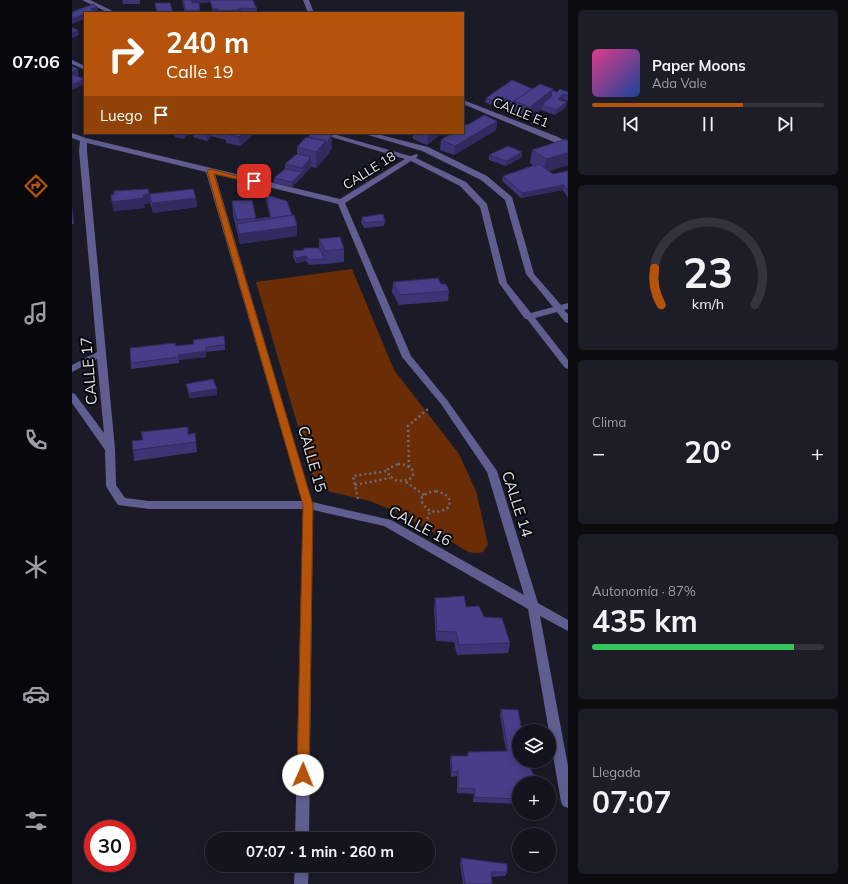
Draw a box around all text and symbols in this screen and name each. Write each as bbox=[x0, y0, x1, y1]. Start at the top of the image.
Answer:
text: 240 m bbox=[166, 25, 249, 60]
icon: right bbox=[100, 28, 152, 80]
text: 07:06 bbox=[12, 50, 60, 73]
text: Paper Moons bbox=[652, 56, 746, 75]
text: Calle 19 bbox=[166, 60, 233, 83]
text: Ada Vale bbox=[652, 75, 707, 91]
street label: CALLE E1 bbox=[491, 94, 551, 130]
icon: arrive bbox=[150, 104, 172, 126]
text: Luego bbox=[100, 106, 142, 125]
icon: previous bbox=[620, 113, 642, 135]
icon: pause bbox=[697, 113, 719, 135]
icon: next bbox=[774, 113, 796, 135]
street label: CALLE 18 bbox=[340, 147, 398, 192]
pin bbox=[237, 164, 271, 198]
icon: arrive bbox=[243, 170, 265, 192]
icon: directions bbox=[22, 172, 50, 200]
text: 23 bbox=[683, 246, 733, 298]
text: km/h bbox=[692, 295, 724, 313]
icon: music bbox=[22, 299, 50, 327]
street label: CALLE 17 bbox=[76, 336, 101, 406]
text: Clima bbox=[592, 414, 626, 430]
street label: CALLE 15 bbox=[294, 424, 331, 494]
icon: phone bbox=[22, 426, 50, 454]
text: 20° bbox=[684, 433, 732, 471]
text: − bbox=[592, 439, 605, 467]
text: + bbox=[811, 439, 824, 467]
street label: CALLE 14 bbox=[498, 469, 537, 539]
street label: CALLE 16 bbox=[386, 501, 455, 550]
icon: climate bbox=[22, 553, 50, 581]
text: Autonomía · 87% bbox=[592, 583, 696, 599]
text: 435 km bbox=[592, 602, 698, 640]
icon: car bbox=[22, 680, 50, 708]
map controls bbox=[512, 724, 556, 872]
button: layers bbox=[512, 724, 556, 768]
position arrow bbox=[282, 754, 324, 796]
text: Llegada bbox=[592, 764, 641, 780]
button: + bbox=[512, 776, 556, 820]
text: 07:07 bbox=[592, 783, 671, 821]
icon: filters bbox=[22, 807, 50, 835]
speed limit sign: 30 bbox=[84, 820, 136, 872]
button: − bbox=[512, 828, 556, 872]
text: 07:07 · 1 min · 260 m bbox=[246, 842, 394, 861]

